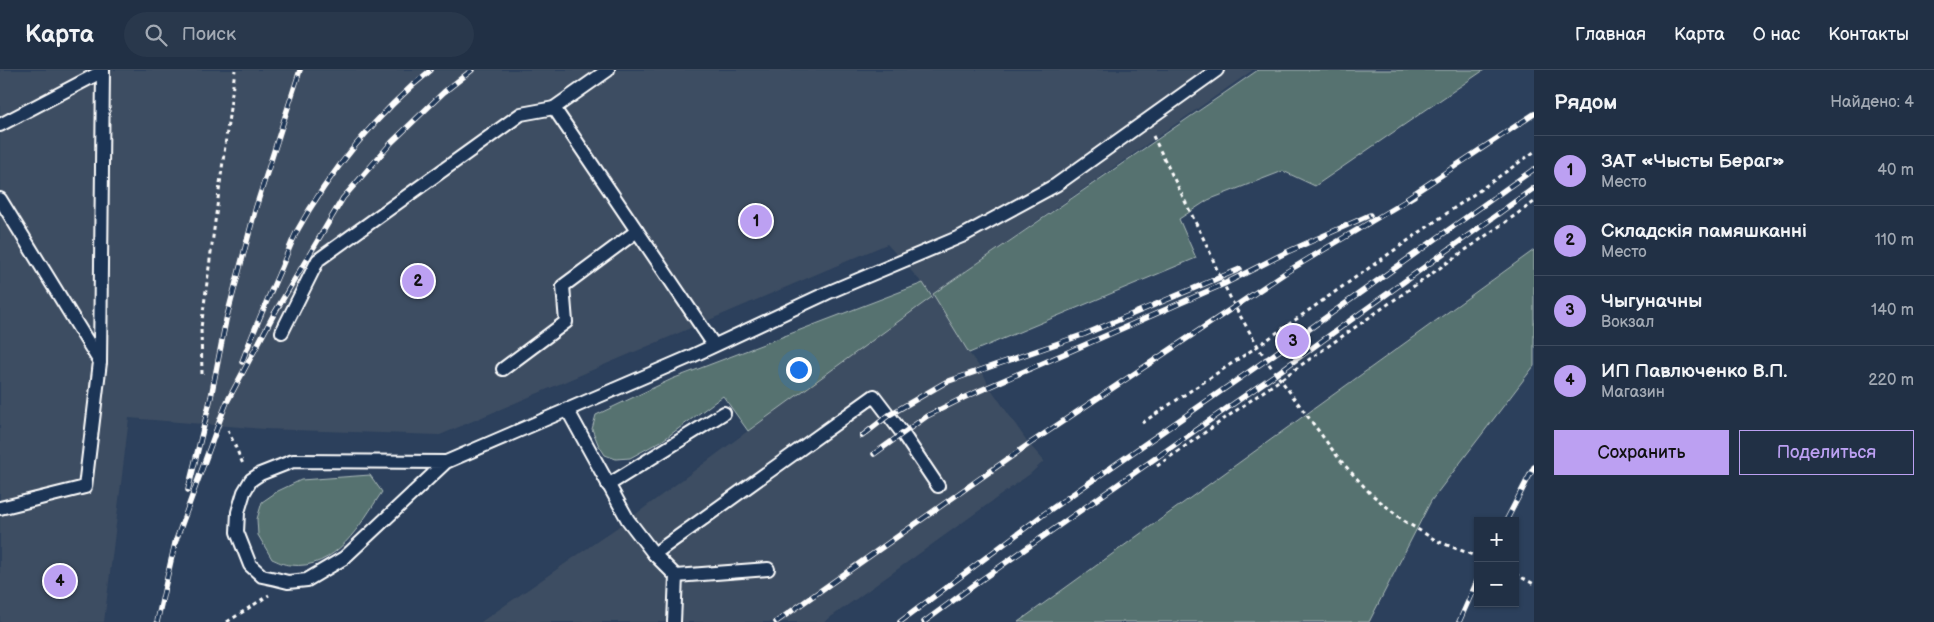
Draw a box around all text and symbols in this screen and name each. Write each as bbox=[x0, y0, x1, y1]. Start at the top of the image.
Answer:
search box bbox=[124, 12, 474, 57]
text: Карта bbox=[25, 20, 94, 49]
icon: search bbox=[142, 21, 170, 49]
text: Поиск bbox=[182, 23, 236, 46]
text: Главная bbox=[1575, 24, 1646, 45]
text: Карта bbox=[1674, 24, 1725, 45]
text: О нас bbox=[1753, 24, 1800, 45]
text: Контакты bbox=[1828, 24, 1909, 45]
text: Рядом bbox=[1554, 90, 1617, 115]
text: Найдено: 4 bbox=[1830, 93, 1914, 112]
text: ЗАТ «Чысты Бераг» bbox=[1601, 150, 1785, 173]
text: 1 bbox=[1567, 161, 1573, 180]
text: 40 m bbox=[1877, 161, 1914, 180]
text: Место bbox=[1601, 173, 1647, 192]
pin: 1 bbox=[740, 202, 772, 240]
text: Складскія памяшканні bbox=[1601, 220, 1807, 243]
text: 2 bbox=[1565, 231, 1575, 250]
text: 110 m bbox=[1875, 231, 1914, 250]
text: Место bbox=[1601, 243, 1647, 262]
pin: 2 bbox=[402, 262, 434, 300]
text: Чыгуначны bbox=[1601, 290, 1702, 313]
text: 3 bbox=[1565, 301, 1575, 320]
text: 140 m bbox=[1871, 301, 1914, 320]
text: Вокзал bbox=[1601, 313, 1654, 332]
pin: 3 bbox=[1277, 322, 1309, 360]
your location bbox=[786, 357, 812, 383]
text: ИП Павлюченко В.П. bbox=[1601, 360, 1788, 383]
text: 4 bbox=[1565, 371, 1575, 390]
text: 220 m bbox=[1868, 371, 1914, 390]
text: Магазин bbox=[1601, 383, 1665, 402]
button: Сохранить bbox=[1554, 430, 1729, 475]
button: Поделиться bbox=[1739, 430, 1914, 475]
map controls bbox=[1474, 517, 1519, 607]
button: + bbox=[1474, 517, 1519, 562]
pin: 4 bbox=[44, 562, 76, 600]
button: − bbox=[1474, 562, 1519, 607]

